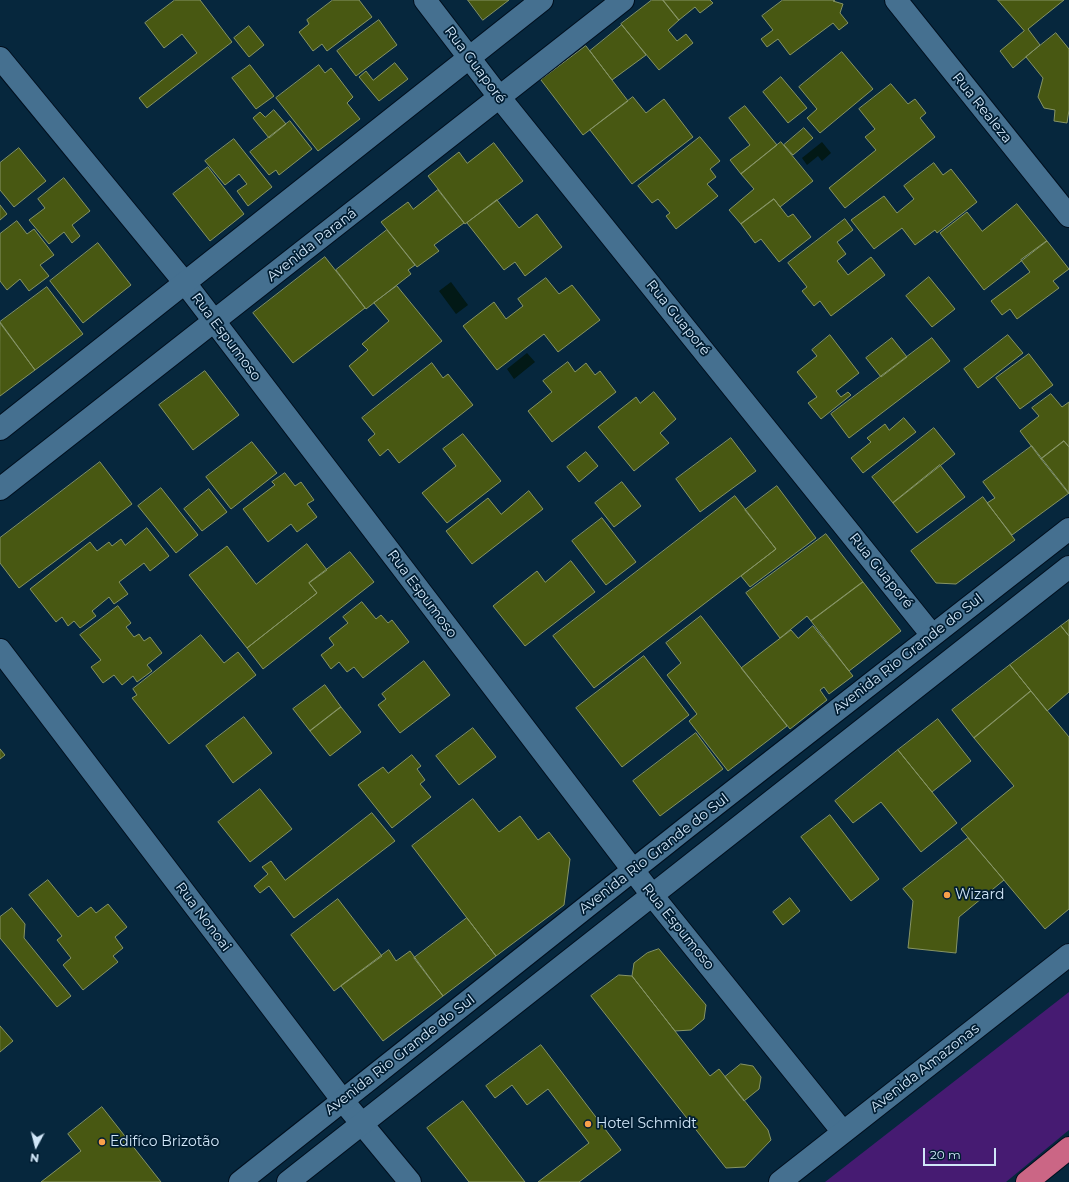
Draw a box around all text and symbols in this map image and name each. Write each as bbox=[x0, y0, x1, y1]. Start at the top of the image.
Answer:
street label: Rua Guaporé bbox=[441, 23, 509, 107]
street label: Rua Realeza bbox=[949, 69, 1015, 147]
street label: Avenida Paraná bbox=[264, 205, 360, 285]
street label: Rua Guaporé bbox=[642, 277, 714, 359]
street label: Rua Espumoso bbox=[187, 290, 265, 384]
street label: Rua Guaporé bbox=[845, 530, 917, 612]
street label: Rua Espumoso bbox=[383, 547, 461, 641]
street label: Avenida Rio Grande do Sul bbox=[830, 590, 986, 718]
street label: Avenida Rio Grande do Sul bbox=[576, 790, 732, 918]
street label: Rua Nonoai bbox=[172, 879, 234, 955]
street label: Rua Espumoso bbox=[638, 881, 718, 973]
place label: Wizard bbox=[955, 887, 1004, 903]
marker: Wizard bbox=[942, 890, 952, 900]
street label: Avenida Rio Grande do Sul bbox=[322, 991, 478, 1119]
street label: Avenida Amazonas bbox=[867, 1020, 983, 1116]
place label: Hotel Schmidt bbox=[596, 1116, 697, 1132]
marker: Hotel Schmidt bbox=[583, 1119, 593, 1129]
north arrow bbox=[16, 1126, 56, 1166]
place label: Edifíco Brizotão bbox=[110, 1134, 219, 1150]
marker: Edifíco Brizotão bbox=[97, 1137, 107, 1147]
scale bar bbox=[925, 1140, 998, 1166]
text: 20 m bbox=[930, 1147, 961, 1162]
text: N bbox=[29, 1150, 40, 1165]

